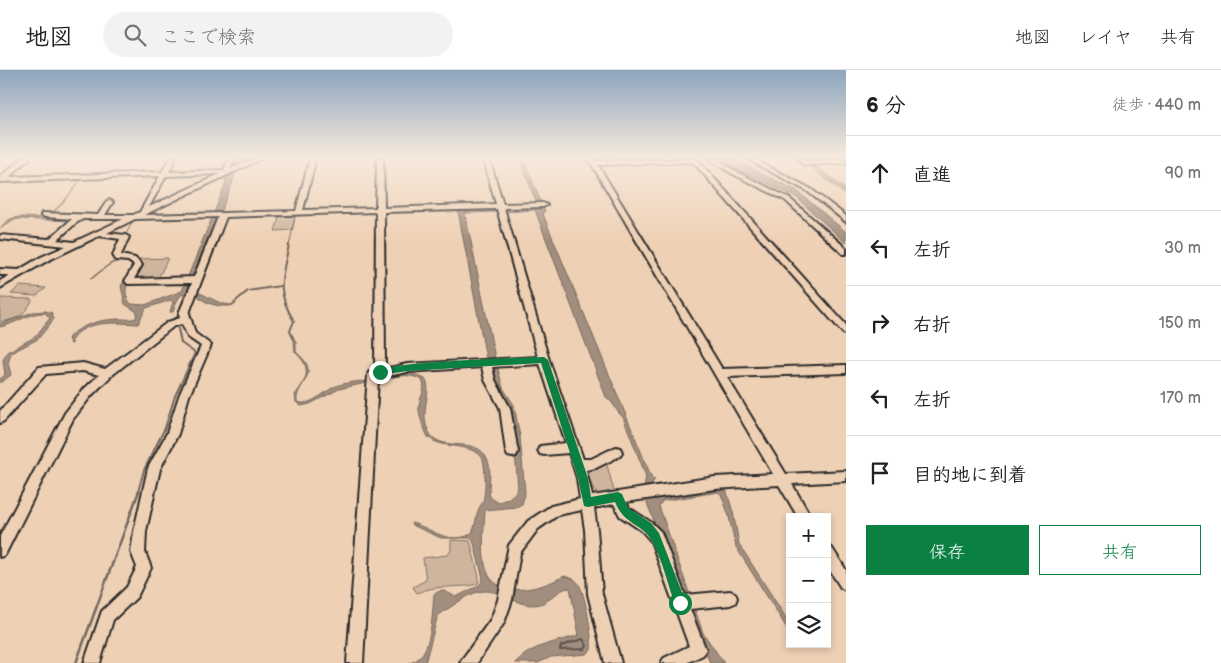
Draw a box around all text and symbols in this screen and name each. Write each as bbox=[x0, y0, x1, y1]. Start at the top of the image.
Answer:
search box bbox=[103, 12, 453, 57]
icon: search bbox=[121, 21, 149, 49]
text: 地図 bbox=[25, 23, 73, 52]
text: ここで検索 bbox=[161, 26, 256, 49]
text: 地図 bbox=[1015, 27, 1051, 48]
text: レイヤ bbox=[1079, 27, 1132, 48]
text: 共有 bbox=[1160, 27, 1196, 48]
text: 6 分 bbox=[866, 93, 905, 118]
text: 徒歩 · 440 m bbox=[1112, 96, 1201, 115]
icon: ahead bbox=[866, 159, 894, 187]
text: 直進 bbox=[913, 164, 951, 187]
text: 90 m bbox=[1165, 164, 1201, 183]
icon: left bbox=[866, 234, 894, 262]
text: 左折 bbox=[913, 239, 951, 262]
text: 30 m bbox=[1164, 239, 1201, 258]
icon: right bbox=[866, 309, 894, 337]
text: 右折 bbox=[913, 314, 951, 337]
text: 150 m bbox=[1159, 314, 1201, 333]
route end bbox=[369, 361, 392, 384]
icon: left bbox=[866, 384, 894, 412]
text: 左折 bbox=[913, 389, 951, 412]
text: 170 m bbox=[1160, 389, 1201, 408]
icon: arrive bbox=[866, 459, 894, 487]
text: 目的地に到着 bbox=[913, 464, 1027, 487]
map controls bbox=[786, 513, 831, 648]
button: + bbox=[786, 513, 831, 558]
button: 保存 bbox=[866, 525, 1029, 575]
button: 共有 bbox=[1039, 525, 1201, 575]
button: − bbox=[786, 558, 831, 603]
route start bbox=[669, 592, 692, 615]
button: layers bbox=[786, 603, 831, 648]

